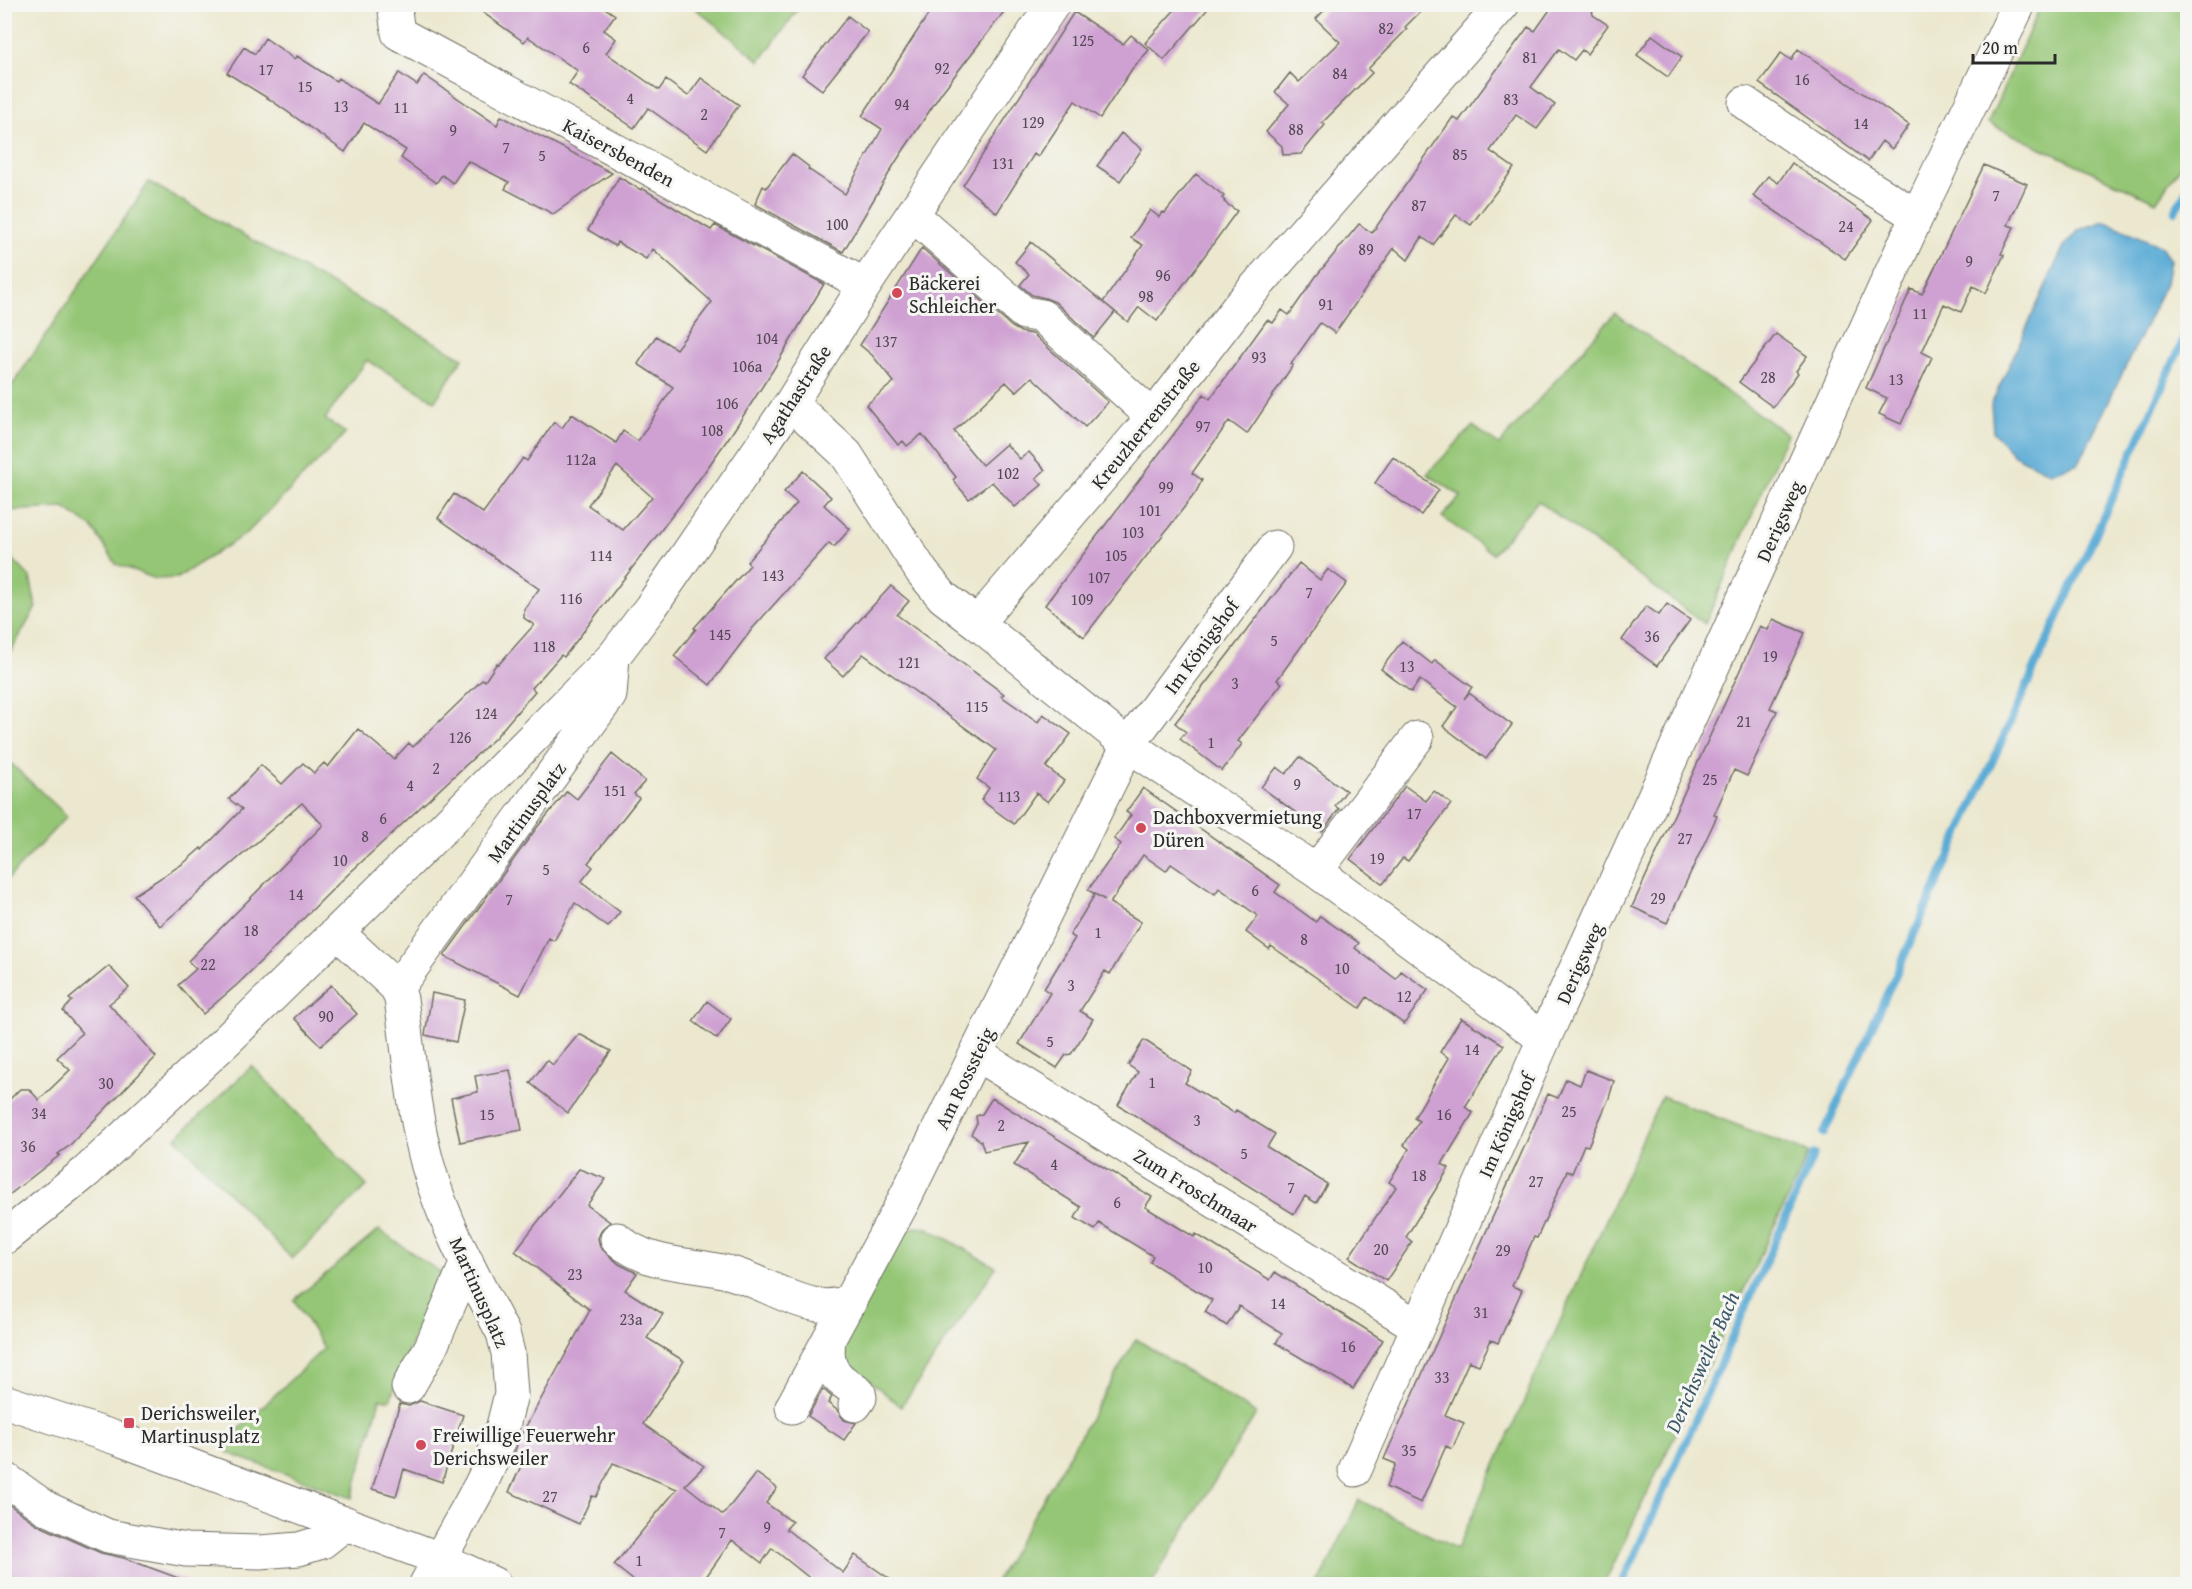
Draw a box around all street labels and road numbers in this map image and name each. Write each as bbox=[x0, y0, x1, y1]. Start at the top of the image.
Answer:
street label: Kaisersbenden bbox=[558, 110, 680, 194]
street label: Agathastraße bbox=[752, 339, 838, 449]
street label: Kreuzherrenstraße bbox=[1083, 353, 1207, 495]
street label: Derigsweg bbox=[1748, 476, 1810, 566]
street label: Im Königshof bbox=[1156, 590, 1247, 700]
street label: Martinusplatz bbox=[479, 755, 573, 868]
street label: Derigsweg bbox=[1548, 918, 1610, 1008]
street label: Am Rosssteig bbox=[927, 1022, 1001, 1134]
street label: Im Königshof bbox=[1470, 1066, 1543, 1182]
street label: Zum Froschmaar bbox=[1128, 1140, 1264, 1240]
street label: Martinusplatz bbox=[443, 1232, 517, 1352]

